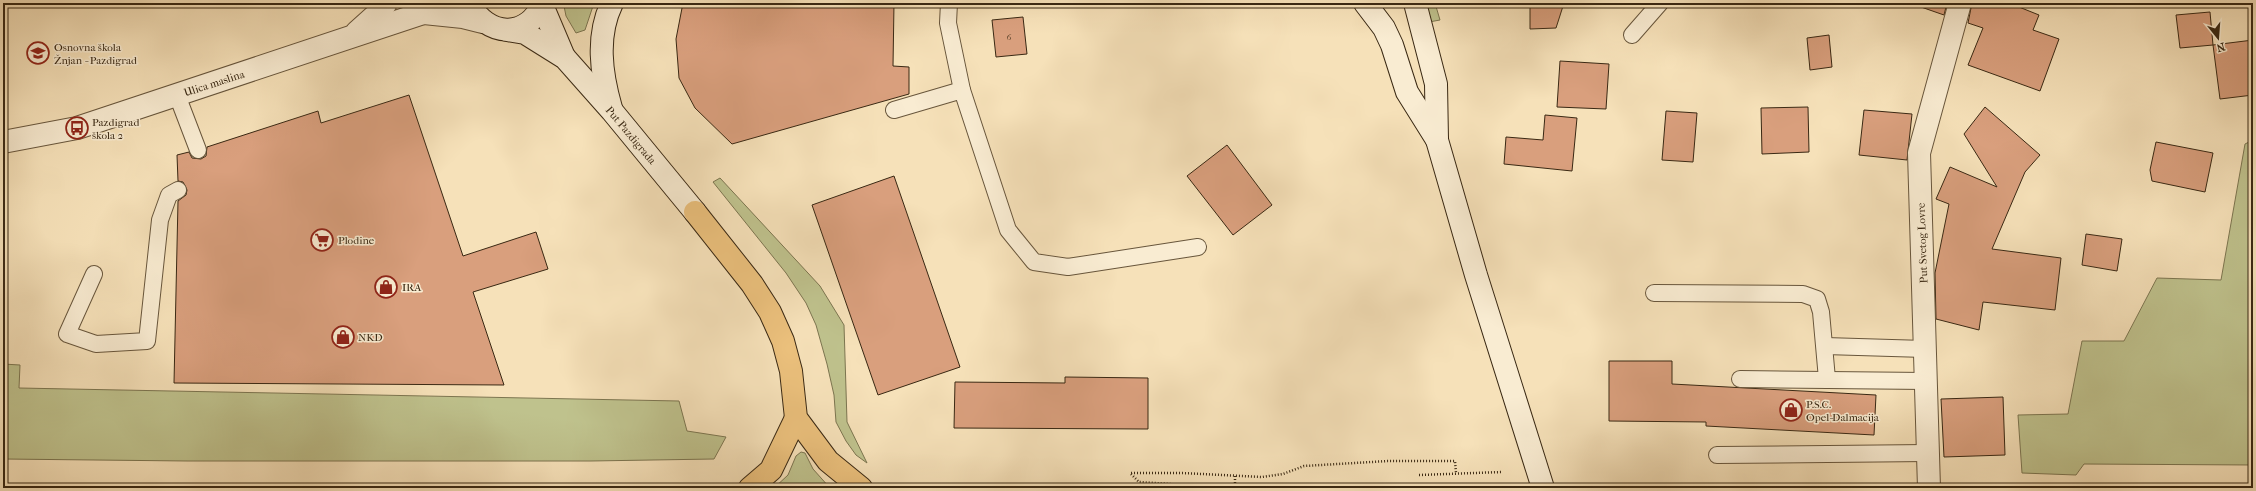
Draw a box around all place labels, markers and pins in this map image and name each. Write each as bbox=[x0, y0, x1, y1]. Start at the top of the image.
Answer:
school or university icon: Osnovna škola Žnjan - Pazdigrad bbox=[25, 40, 51, 66]
place label: Osnovna škola Žnjan - Pazdigrad bbox=[54, 41, 138, 67]
bus stop icon: Pazdigrad škola 2 bbox=[64, 115, 90, 141]
place label: Pazdigrad škola 2 bbox=[92, 116, 140, 142]
supermarket icon: Plodine bbox=[309, 227, 335, 253]
place label: Plodine bbox=[338, 234, 375, 247]
shop icon: IRA bbox=[373, 274, 399, 300]
place label: IRA bbox=[402, 281, 422, 294]
shop icon: NKD bbox=[330, 324, 356, 350]
place label: NKD bbox=[358, 331, 383, 344]
shop icon: P.S.C. Opel-Dalmacija bbox=[1778, 397, 1804, 423]
place label: P.S.C. Opel-Dalmacija bbox=[1806, 398, 1880, 424]

